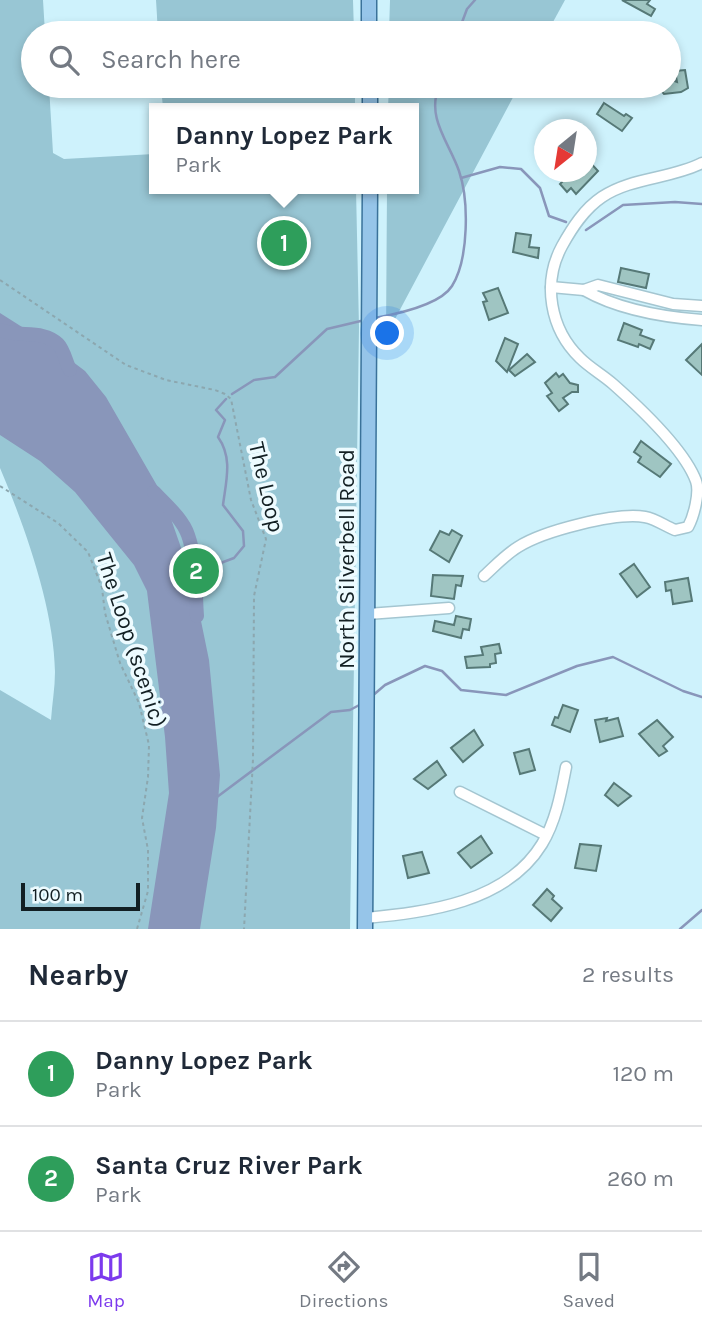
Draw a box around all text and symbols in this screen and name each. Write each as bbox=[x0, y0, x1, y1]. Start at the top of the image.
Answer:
search box bbox=[21, 21, 681, 98]
icon: search bbox=[45, 41, 83, 79]
text: Search here bbox=[101, 44, 241, 75]
popup bbox=[149, 103, 419, 194]
north arrow bbox=[534, 119, 597, 182]
text: Danny Lopez Park bbox=[175, 120, 393, 151]
text: Park bbox=[175, 151, 222, 178]
pin: 1 bbox=[261, 217, 307, 269]
your location bbox=[370, 316, 404, 350]
street label: The Loop bbox=[243, 439, 290, 535]
street label: North Silverbell Road bbox=[333, 449, 360, 669]
pin: 2 bbox=[173, 545, 219, 597]
street label: The Loop (scenic) bbox=[91, 549, 173, 731]
scale bar bbox=[21, 880, 140, 912]
text: 100 m bbox=[32, 884, 83, 906]
text: Nearby bbox=[28, 957, 128, 993]
text: 2 results bbox=[582, 961, 674, 988]
text: Danny Lopez Park bbox=[95, 1045, 313, 1076]
text: 1 bbox=[47, 1060, 55, 1087]
text: 120 m bbox=[612, 1060, 674, 1087]
text: Park bbox=[95, 1076, 142, 1103]
text: Santa Cruz River Park bbox=[95, 1150, 363, 1181]
text: 2 bbox=[44, 1165, 58, 1192]
text: 260 m bbox=[607, 1165, 674, 1192]
text: Park bbox=[95, 1181, 142, 1208]
tab: Map bbox=[87, 1248, 125, 1312]
tab: Directions bbox=[299, 1248, 388, 1312]
tab: Saved bbox=[562, 1248, 615, 1312]

